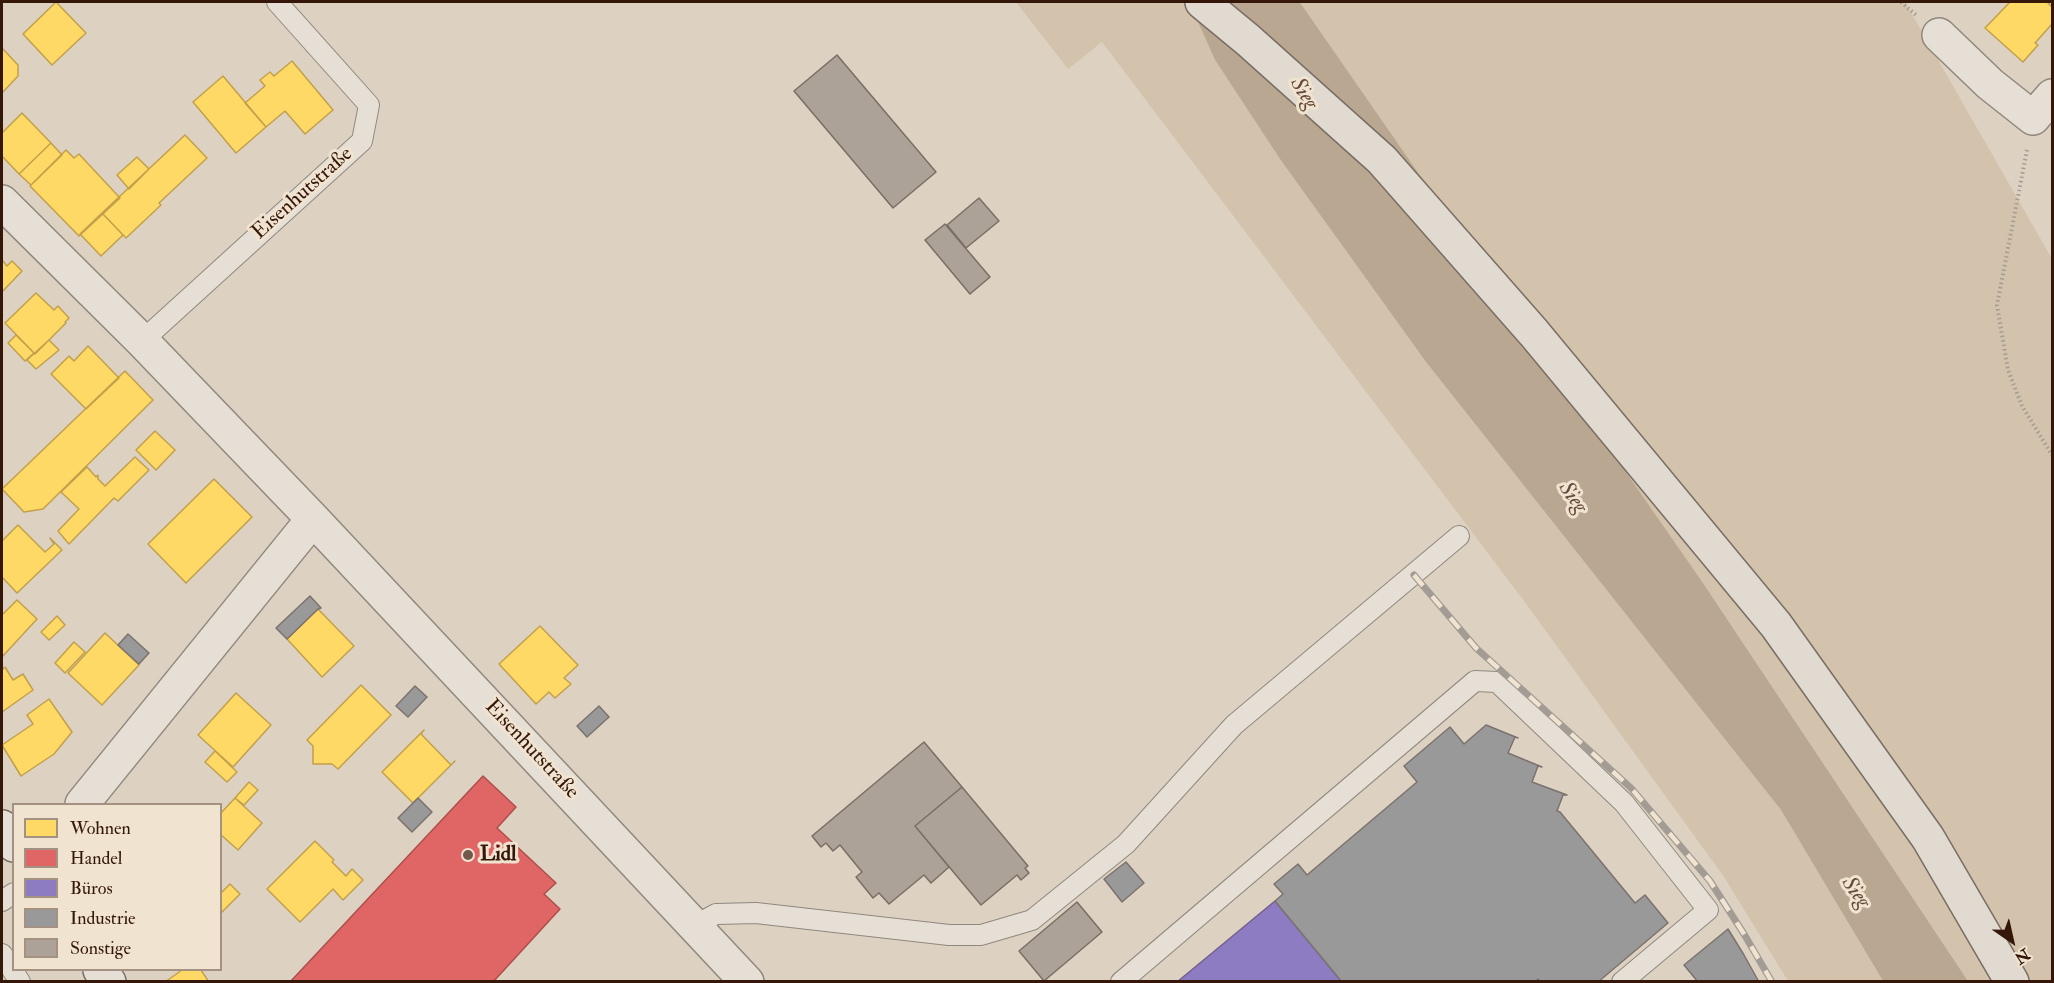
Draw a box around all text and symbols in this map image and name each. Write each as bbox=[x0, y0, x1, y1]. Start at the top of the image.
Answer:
water label: Sieg bbox=[1283, 73, 1323, 115]
street label: Eisenhutstraße bbox=[248, 142, 358, 246]
water label: Sieg bbox=[1552, 477, 1592, 519]
street label: Eisenhutstraße bbox=[479, 695, 583, 805]
legend bbox=[12, 803, 222, 971]
text: Wohnen bbox=[70, 817, 131, 840]
place label: Lidl bbox=[480, 842, 516, 868]
text: Handel bbox=[70, 847, 122, 870]
marker: Lidl bbox=[461, 848, 475, 862]
water label: Sieg bbox=[1835, 872, 1875, 914]
text: Büros bbox=[70, 877, 113, 900]
text: Industrie bbox=[70, 907, 136, 930]
north arrow bbox=[1982, 911, 2042, 971]
text: Sonstige bbox=[70, 937, 131, 960]
text: N bbox=[2011, 944, 2034, 968]

